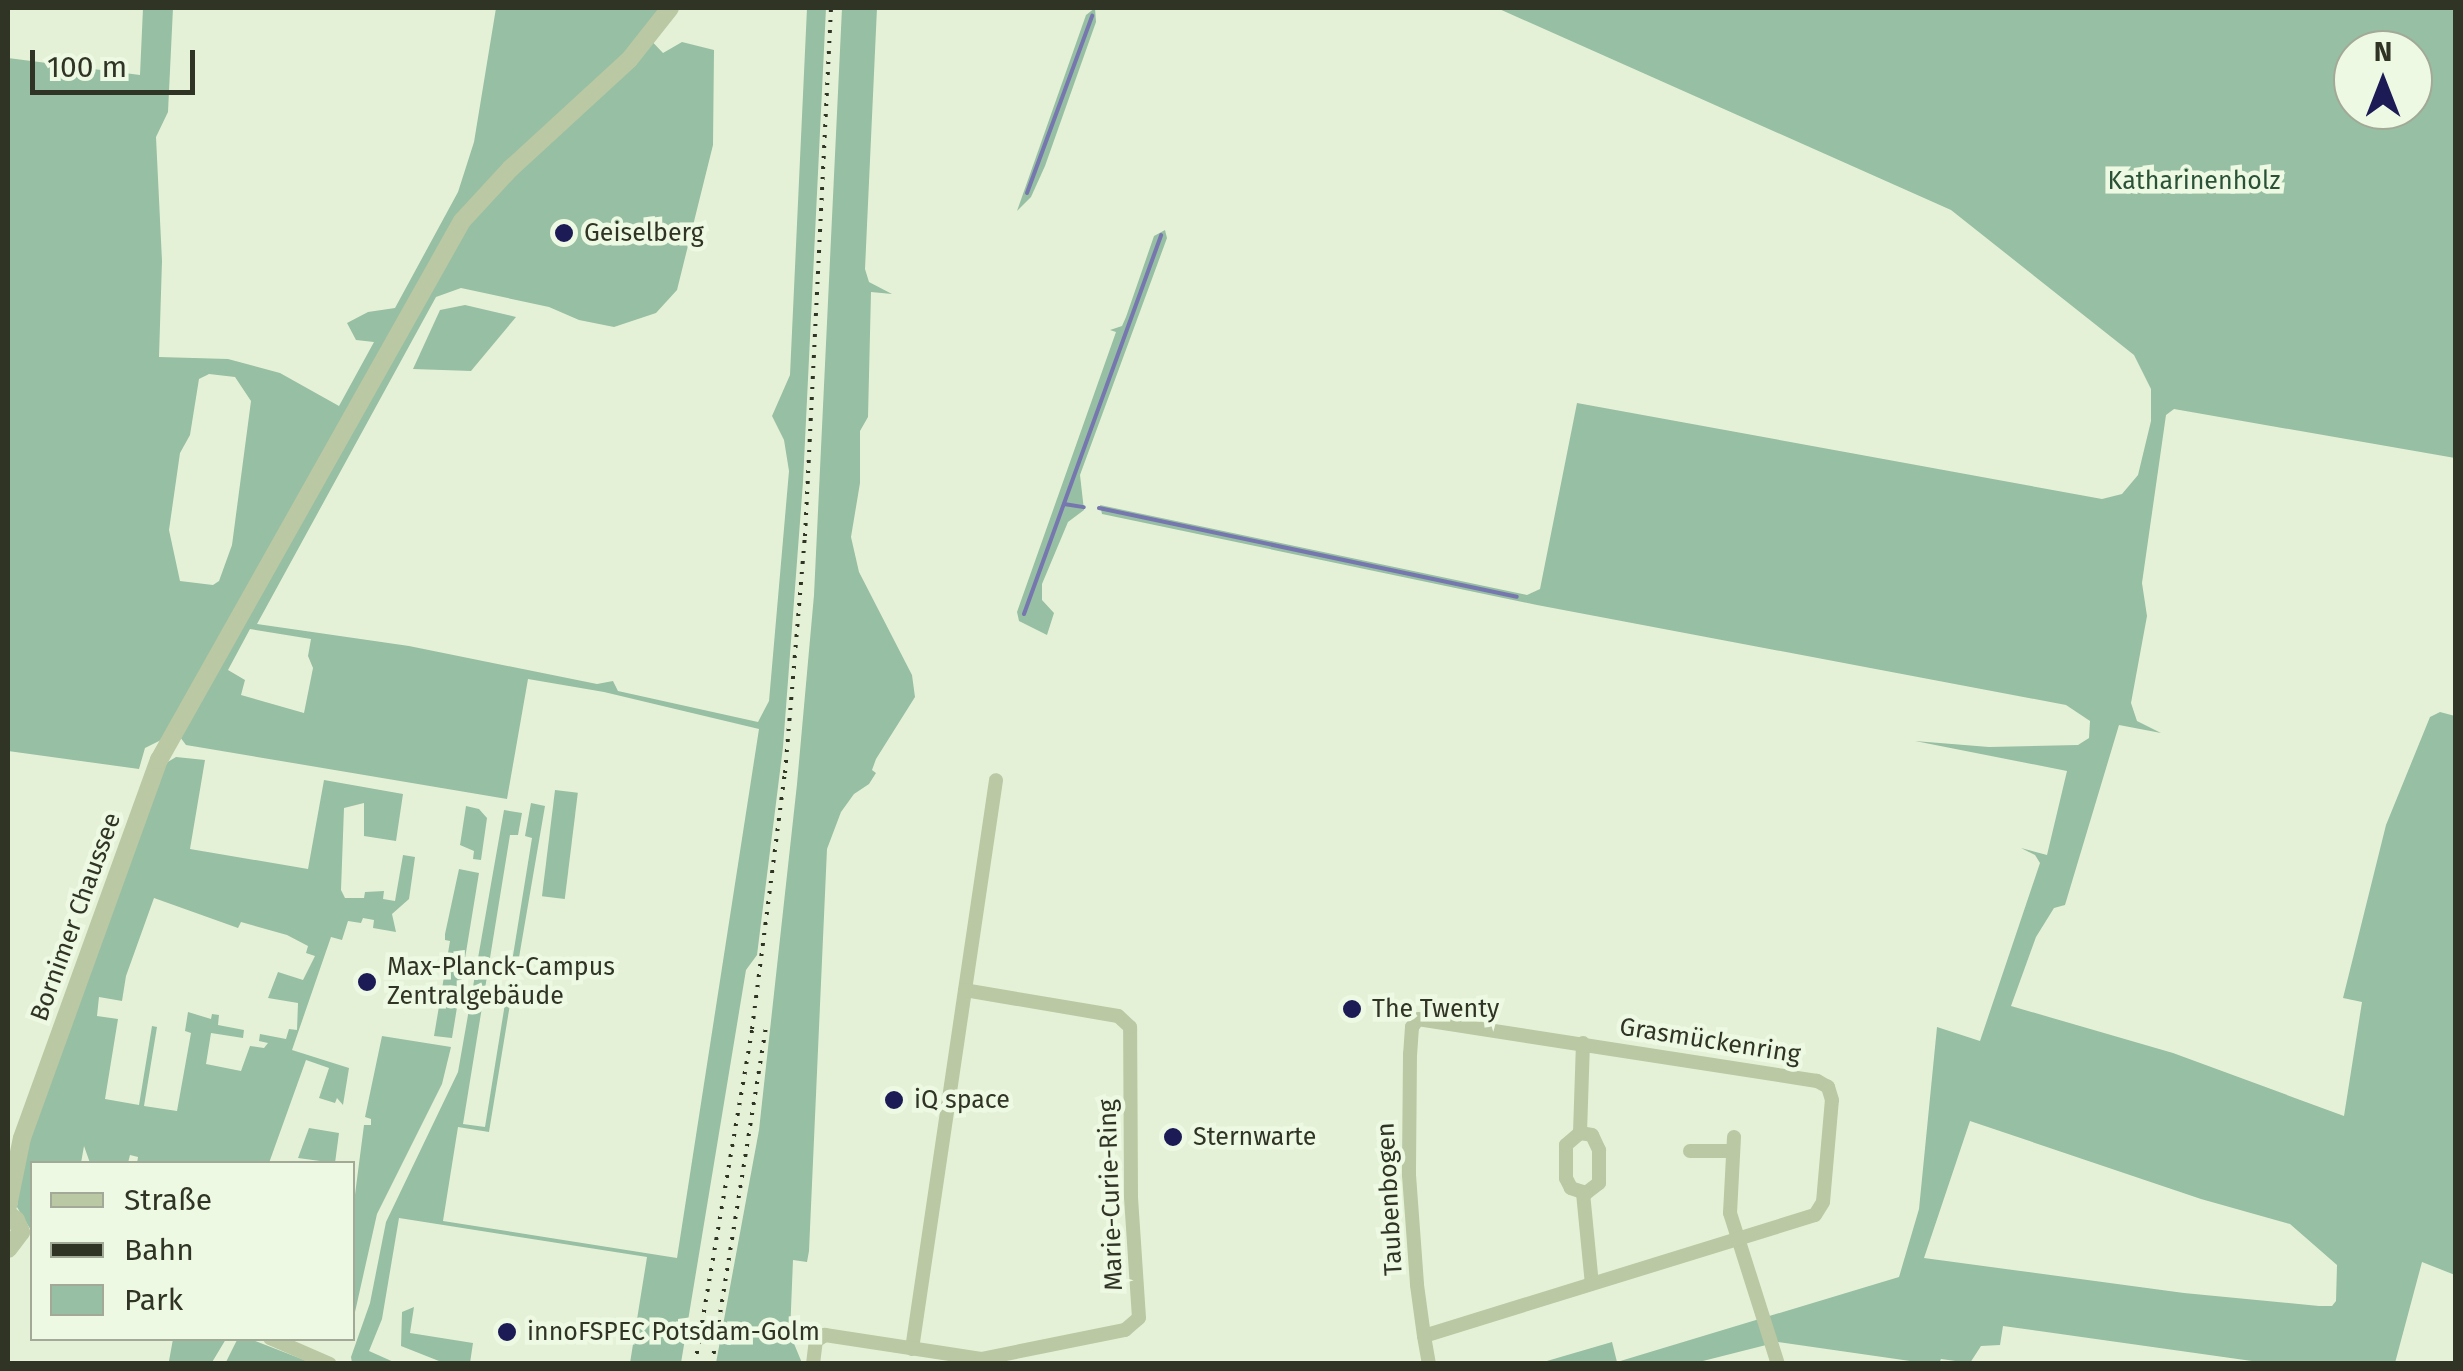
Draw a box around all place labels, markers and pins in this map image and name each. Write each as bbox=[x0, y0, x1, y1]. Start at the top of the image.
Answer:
place label: Geiselberg bbox=[584, 218, 704, 248]
marker: Geiselberg bbox=[553, 222, 575, 244]
place label: Max-Planck-Campus Zentralgebäude bbox=[387, 953, 615, 1012]
marker: Max-Planck-Campus Zentralgebäude bbox=[356, 971, 378, 993]
place label: The Twenty bbox=[1372, 994, 1499, 1024]
marker: The Twenty bbox=[1341, 998, 1363, 1020]
place label: iQ space bbox=[914, 1085, 1010, 1115]
marker: iQ space bbox=[883, 1089, 905, 1111]
place label: Sternwarte bbox=[1193, 1122, 1316, 1152]
marker: Sternwarte bbox=[1162, 1126, 1184, 1148]
place label: innoFSPEC Potsdam-Golm bbox=[527, 1317, 820, 1347]
marker: innoFSPEC Potsdam-Golm bbox=[496, 1321, 518, 1343]

